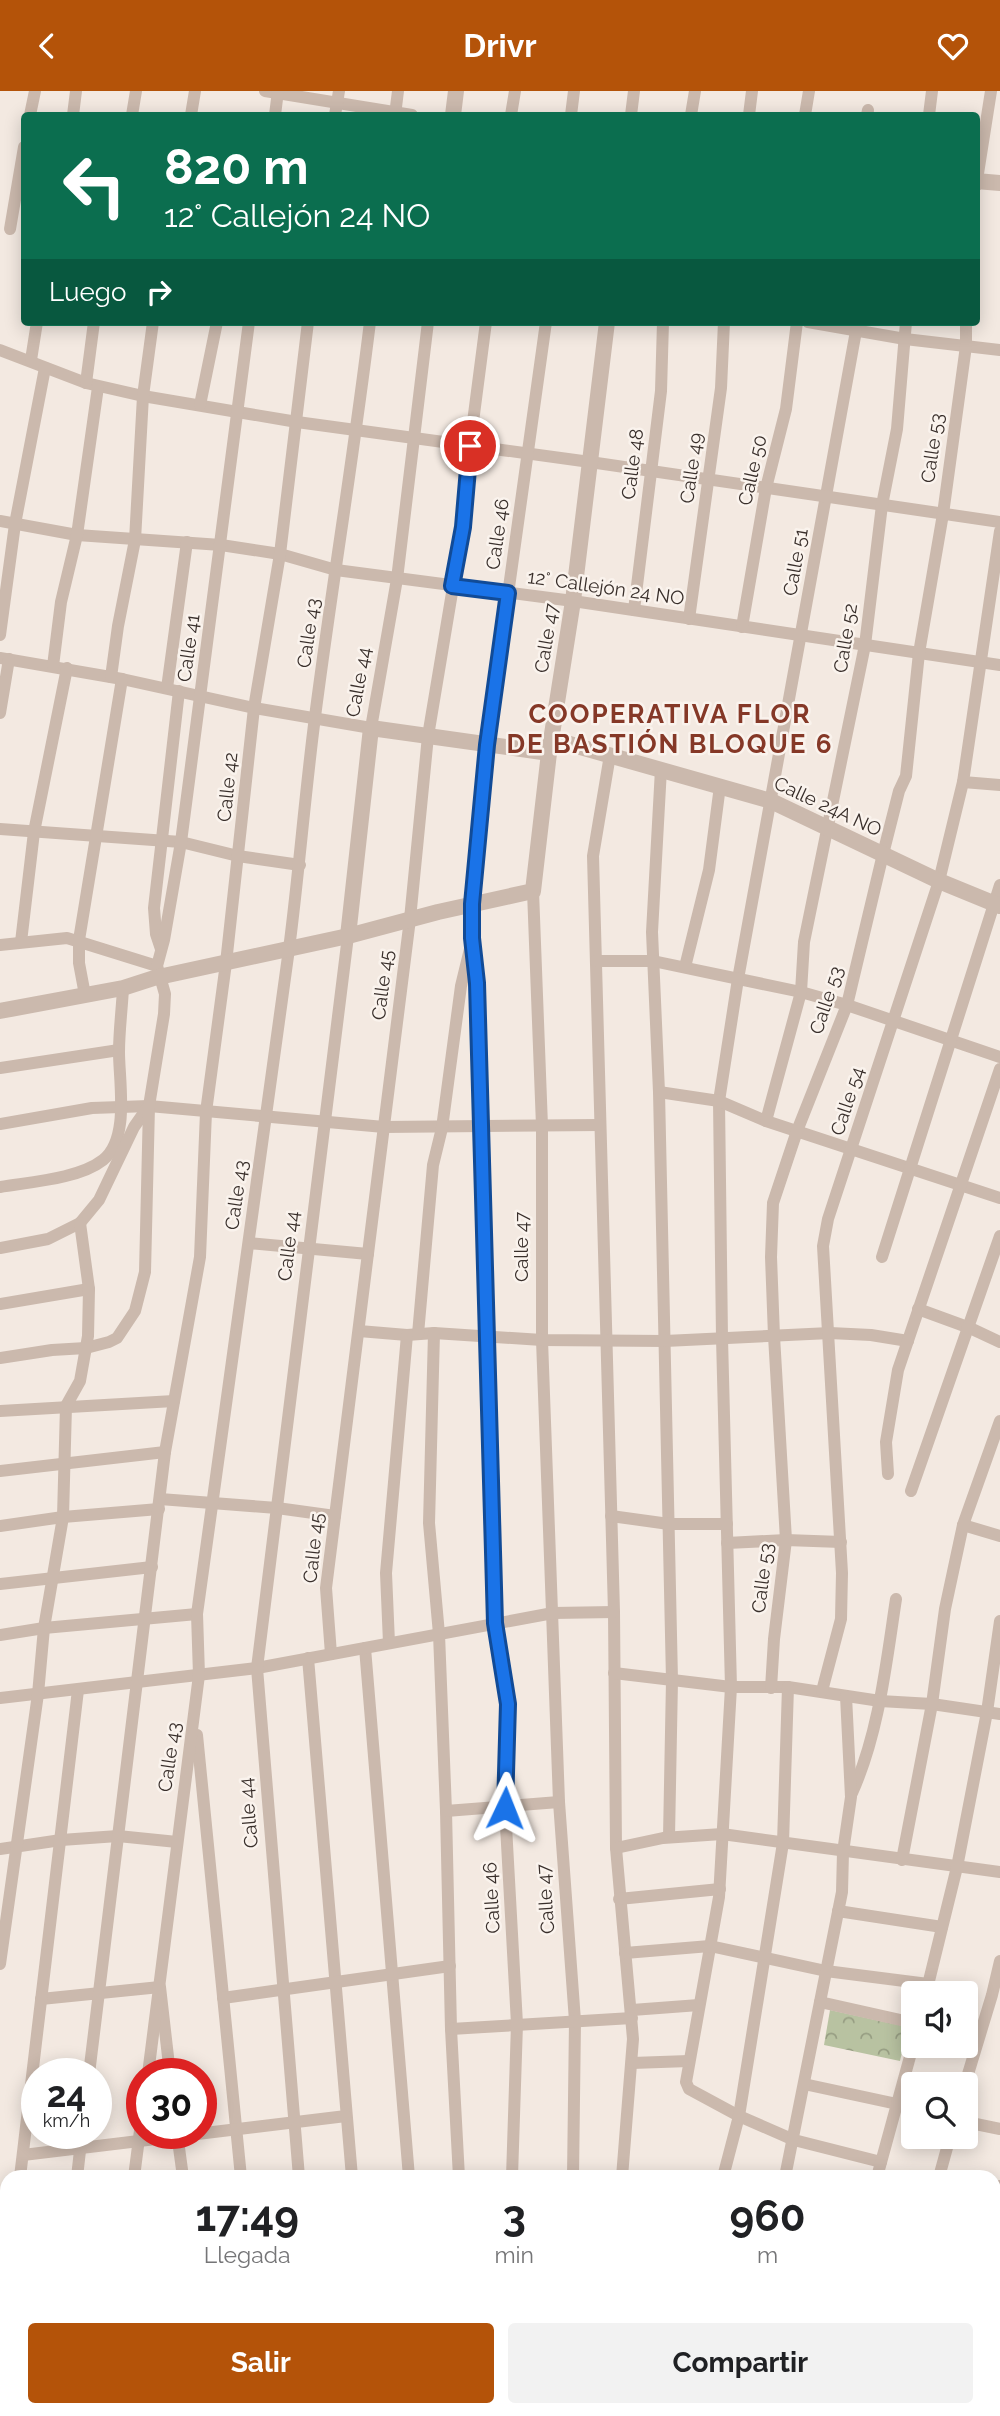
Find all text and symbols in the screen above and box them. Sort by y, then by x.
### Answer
icon: back [28,27,66,65]
text: Drivr [463,27,537,64]
icon: heart [934,27,972,65]
text: 820 m [164,138,309,195]
icon: left [49,140,140,231]
text: 12° Callejón 24 NO [164,197,430,234]
icon: right [140,273,178,311]
text: Luego [49,277,126,307]
street label: Calle 53 [916,412,948,484]
pin [440,416,500,476]
icon: arrive [451,427,489,465]
street label: Calle 48 [617,427,647,501]
street label: Calle 49 [675,431,707,505]
street label: Calle 50 [733,433,771,507]
street label: Calle 46 [481,497,513,571]
street label: Calle 51 [778,526,812,598]
street label: 12° Callejón 24 NO [526,565,686,609]
street label: Calle 43 [292,597,324,669]
street label: Calle 47 [530,602,562,674]
street label: Calle 52 [829,602,861,674]
street label: Calle 41 [172,613,204,683]
street label: Calle 44 [341,645,375,719]
district label: COOPERATIVA FLOR DE BASTIÓN BLOQUE 6 [506,699,834,759]
street label: Calle 42 [212,751,242,823]
street label: Calle 24A NO [771,772,885,840]
street label: Calle 45 [367,949,397,1021]
street label: Calle 53 [805,963,847,1037]
street label: Calle 54 [826,1064,868,1138]
street label: Calle 43 [220,1159,252,1231]
street label: Calle 44 [273,1210,303,1282]
street label: Calle 47 [510,1212,532,1282]
street label: Calle 45 [298,1512,328,1584]
street label: Calle 53 [747,1542,777,1614]
street label: Calle 43 [153,1721,185,1793]
position arrow [468,1771,542,1845]
street label: Calle 44 [234,1777,262,1849]
street label: Calle 46 [478,1862,504,1934]
street label: Calle 47 [532,1863,558,1935]
map controls [901,1981,978,2149]
button: sound [901,1981,978,2058]
speed limit sign: 30 [126,2058,217,2149]
button: search [901,2072,978,2149]
text: 24 [47,2074,86,2115]
text: km/h [43,2110,90,2131]
text: 17:49 [196,2192,299,2241]
text: 3 [502,2192,526,2241]
text: 960 [729,2192,806,2241]
text: Llegada [204,2241,291,2268]
text: min [494,2241,534,2268]
text: m [757,2241,778,2268]
button: Salir [28,2323,494,2403]
button: Compartir [508,2323,973,2403]

